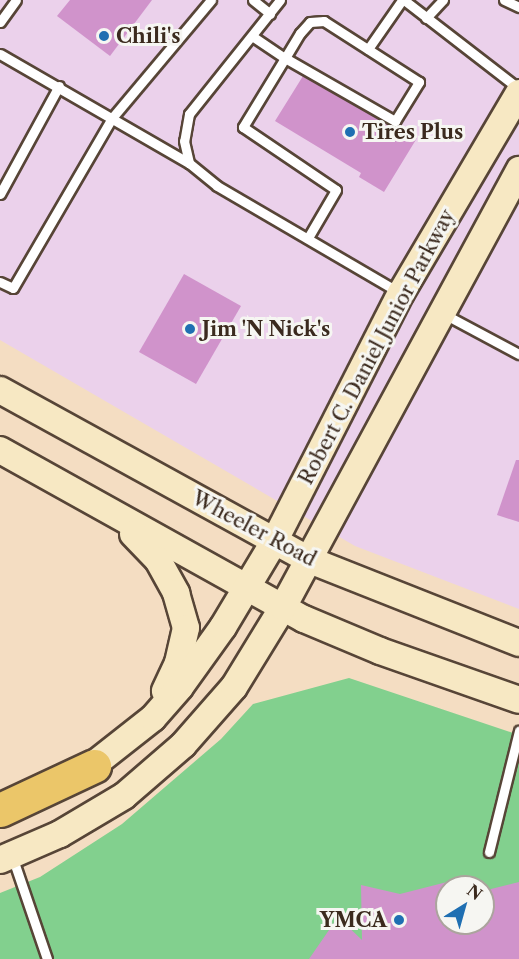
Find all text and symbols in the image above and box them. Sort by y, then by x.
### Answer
place label: Chili's [116,24,181,48]
marker: Chili's [97,29,111,43]
place label: Tires Plus [362,120,463,144]
marker: Tires Plus [343,125,357,139]
street label: Robert C. Daniel Junior Parkway [294,205,460,489]
place label: Jim 'N Nick's [202,317,331,341]
marker: Jim 'N Nick's [183,322,197,336]
street label: Wheeler Road [188,486,320,572]
north arrow [435,875,495,935]
text: N [463,880,486,904]
place label: YMCA [320,908,387,932]
marker: YMCA [392,913,406,927]

